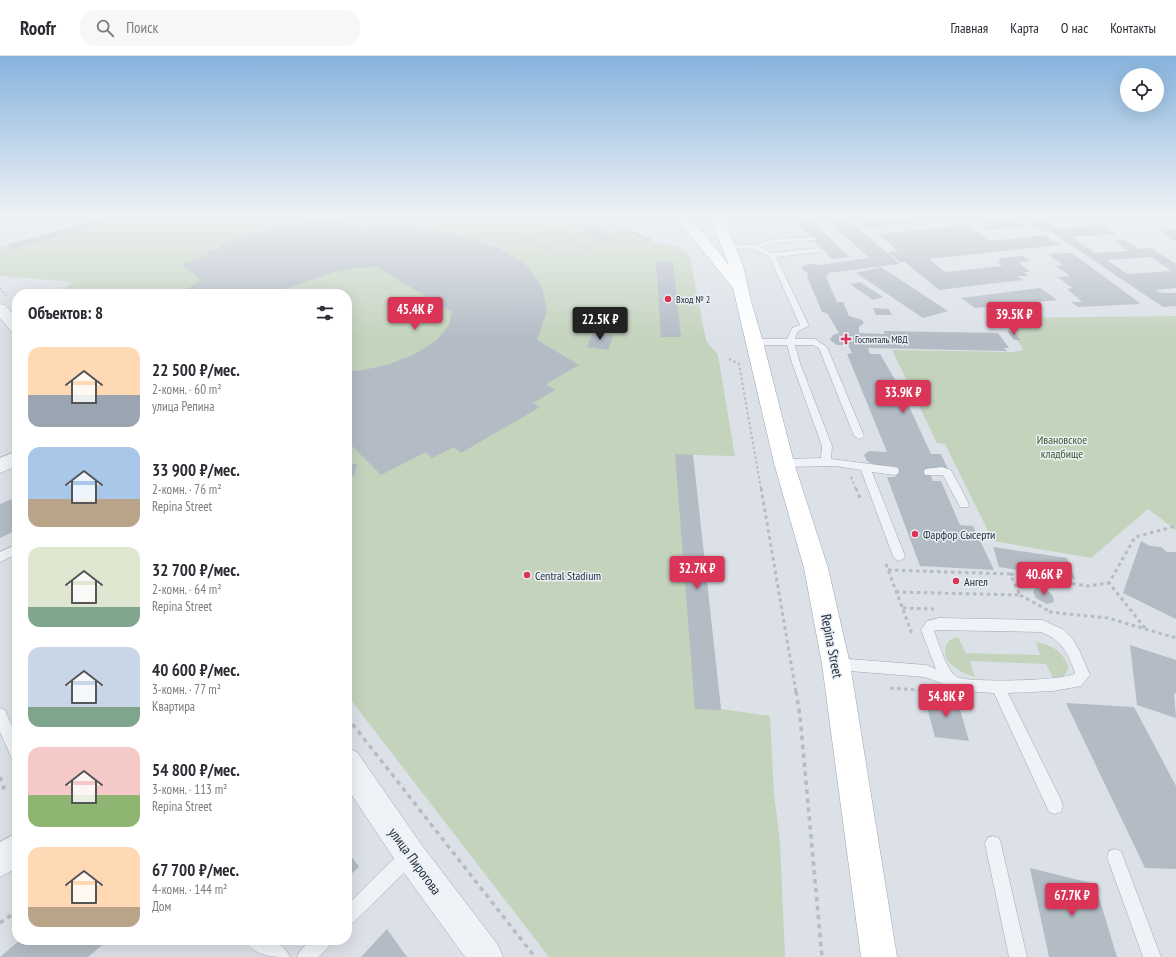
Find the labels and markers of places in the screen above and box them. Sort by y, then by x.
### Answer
place label: Вход № 2 [676,293,710,306]
marker: Вход № 2 [663,294,673,304]
pin: 45.4K ₽ [378,297,452,331]
pin: 39.5K ₽ [977,302,1051,336]
pin: 22.5K ₽ [563,307,637,341]
marker: Госпиталь МВД [840,333,852,345]
place label: Госпиталь МВД [855,333,908,346]
pin: 33.9K ₽ [866,380,940,414]
place label: Фарфор Сысерти [923,527,995,542]
marker: Фарфор Сысерти [910,529,920,539]
pin: 32.7K ₽ [660,556,734,590]
pin: 40.6K ₽ [1007,562,1081,596]
place label: Central Stadium [535,568,601,583]
marker: Central Stadium [522,570,532,580]
place label: Ангел [964,574,988,589]
marker: Ангел [951,576,961,586]
pin: 54.8K ₽ [909,684,983,718]
pin: 67.7K ₽ [1035,883,1109,917]

